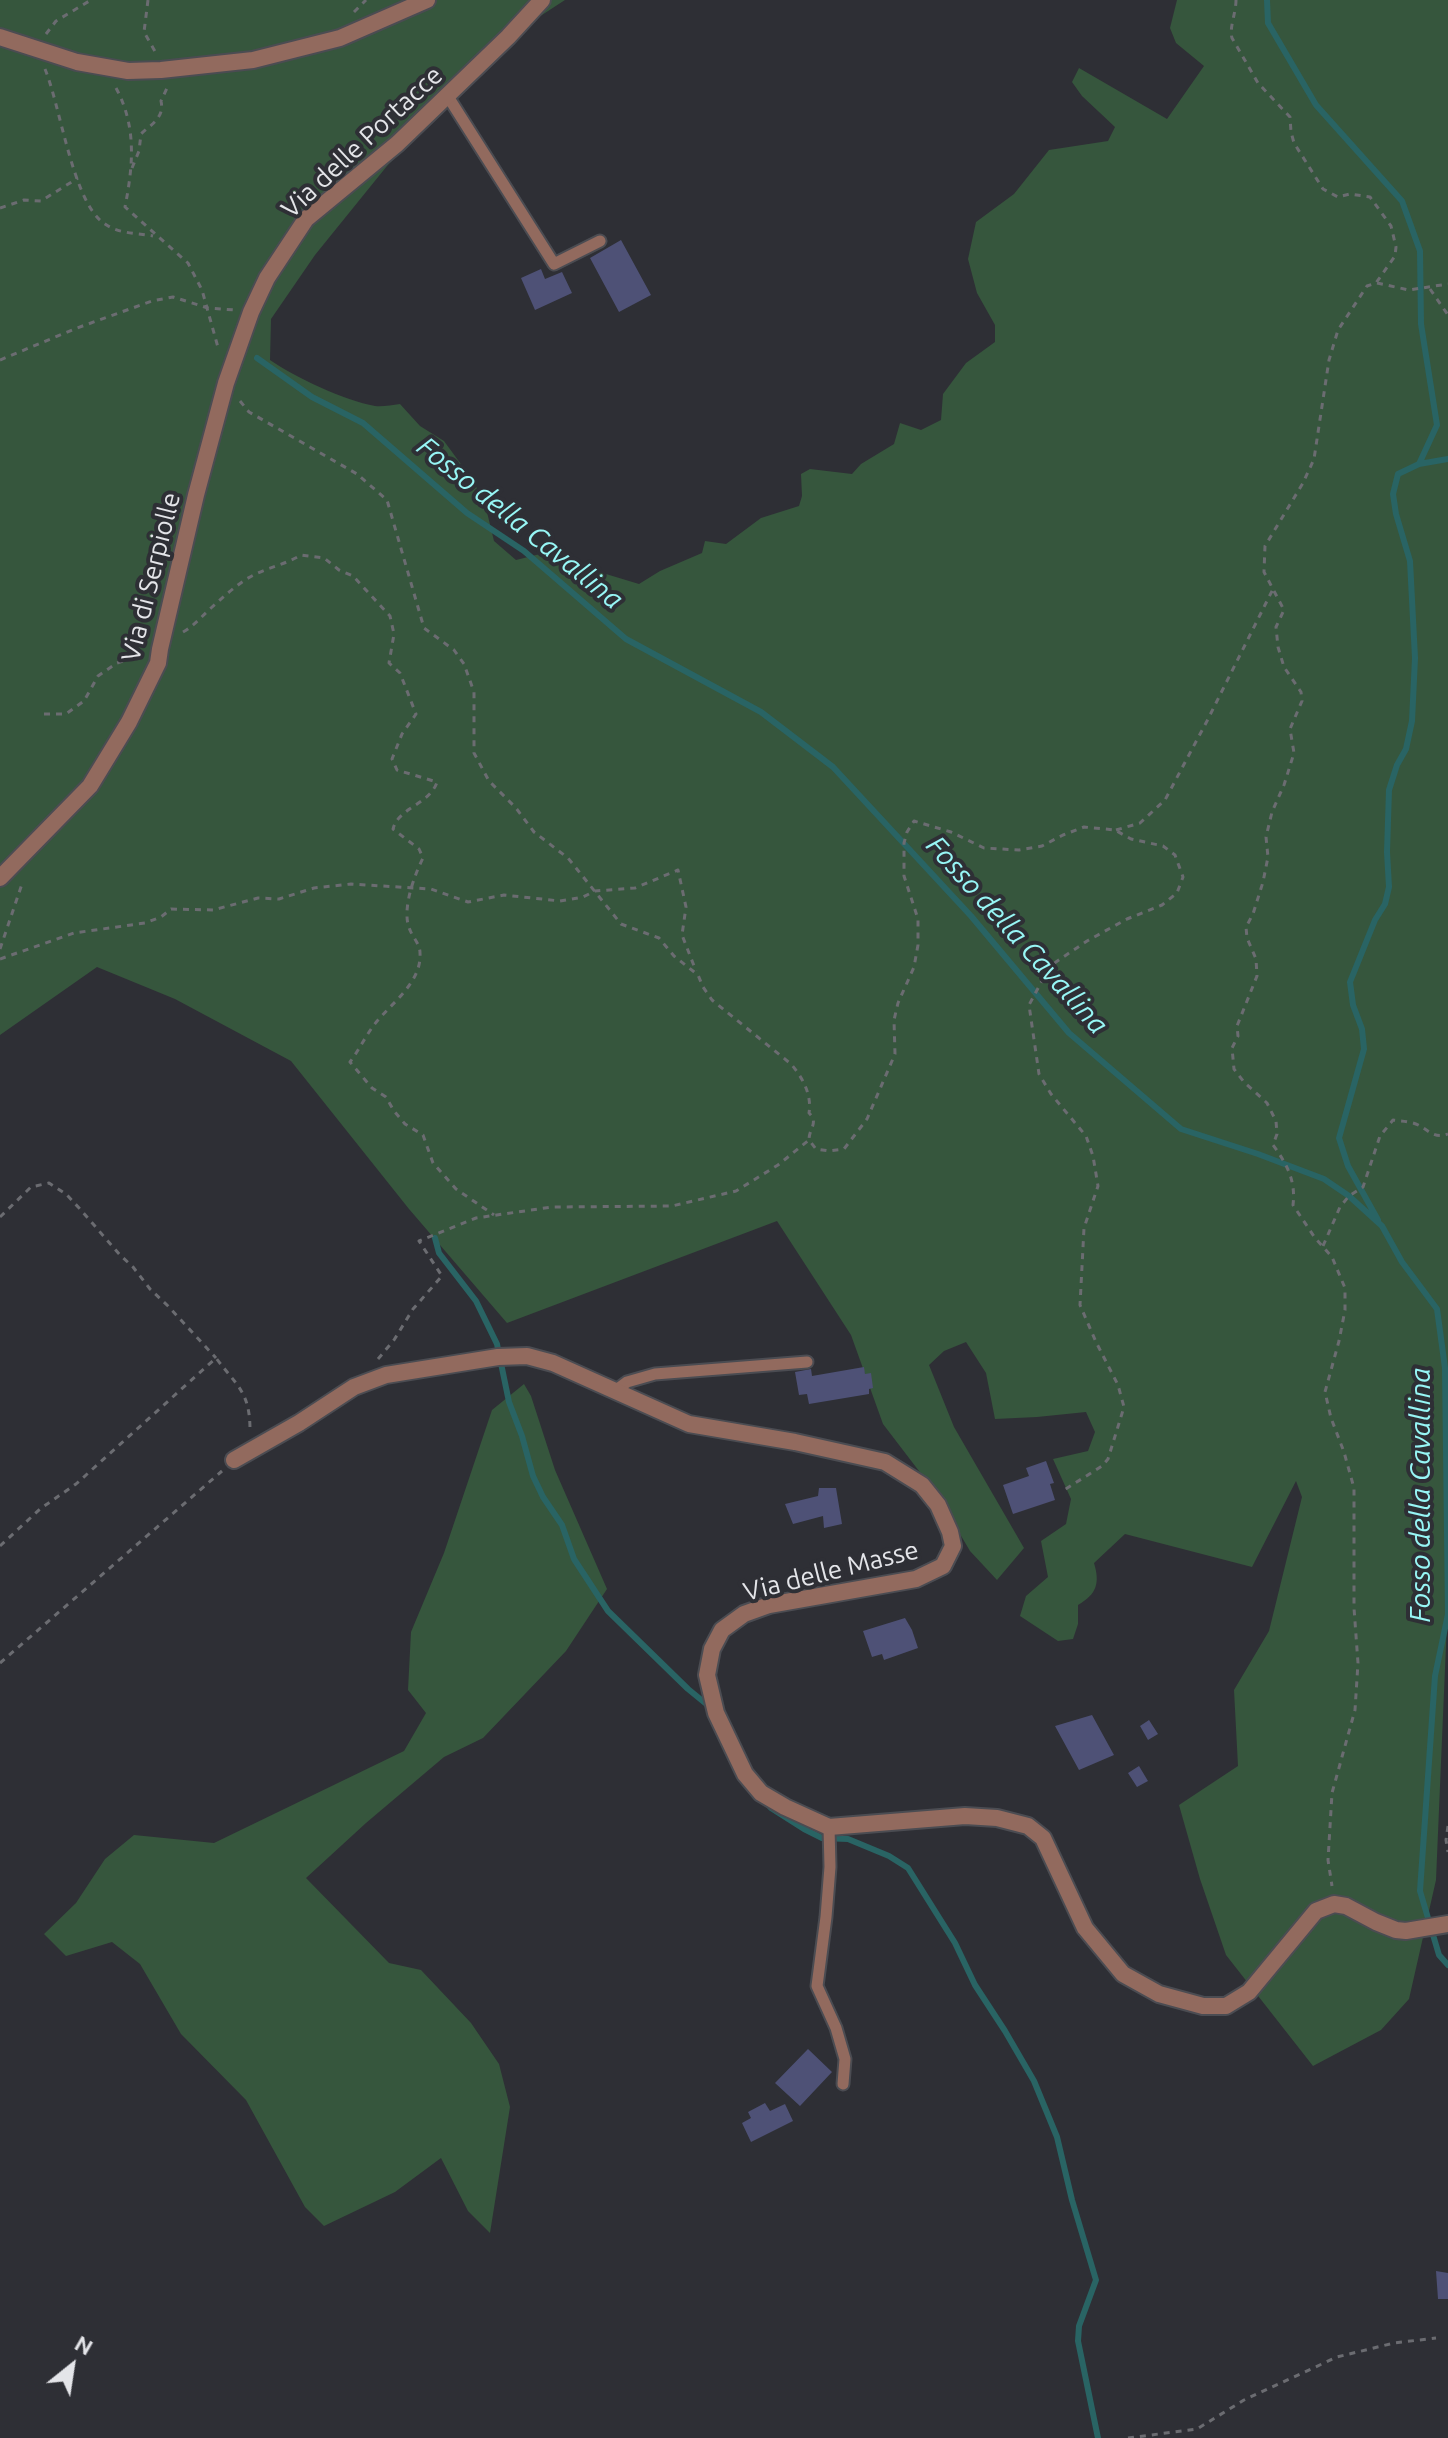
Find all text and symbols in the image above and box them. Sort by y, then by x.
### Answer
street label: Via delle Portacce [275,59,449,225]
water label: Fosso della Cavallina [410,430,630,616]
street label: Via di Serpiolle [115,489,187,665]
water label: Fosso della Cavallina [919,829,1115,1041]
water label: Fosso della Cavallina [1404,1368,1438,1622]
street label: Via delle Masse [740,1534,922,1608]
north arrow [32,2326,112,2406]
text: N [71,2330,98,2360]

